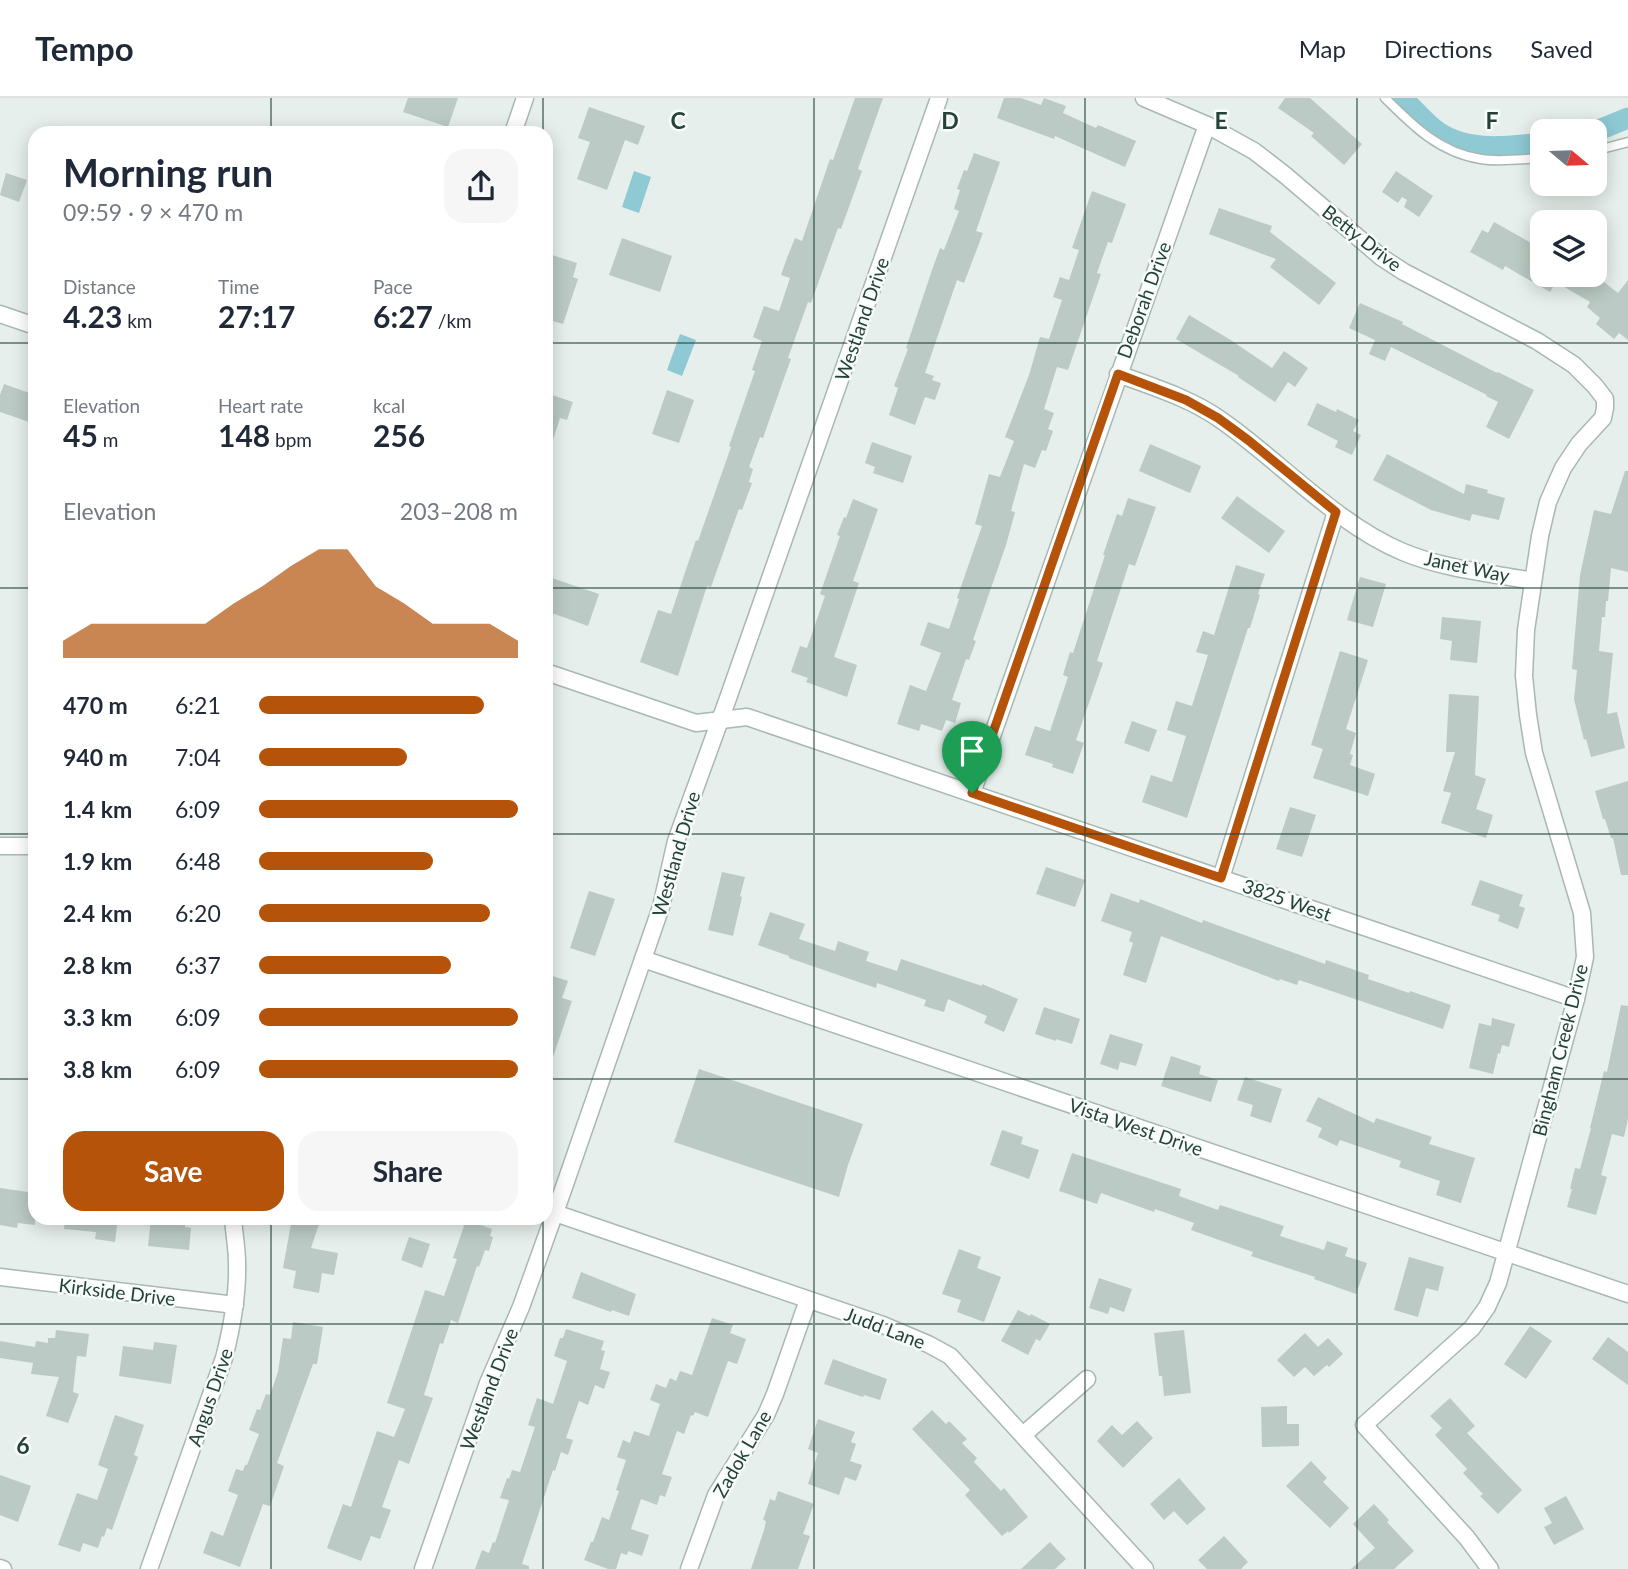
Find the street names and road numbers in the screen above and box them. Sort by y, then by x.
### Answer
street label: Betty Drive [1318,199,1407,276]
street label: Deborah Drive [1112,238,1175,361]
street label: Westland Drive [830,254,893,384]
street label: Janet Way [1422,546,1512,587]
street label: Westland Drive [647,789,704,919]
street label: 3825 West [1240,874,1335,925]
street label: Bingham Creek Drive [1527,961,1592,1138]
street label: Vista West Drive [1066,1093,1206,1160]
street label: Kirkside Drive [57,1273,177,1310]
street label: Judd Lane [842,1302,929,1353]
street label: Westland Drive [455,1324,522,1453]
street label: Angus Drive [182,1345,237,1449]
street label: Zadok Lane [707,1406,776,1501]

